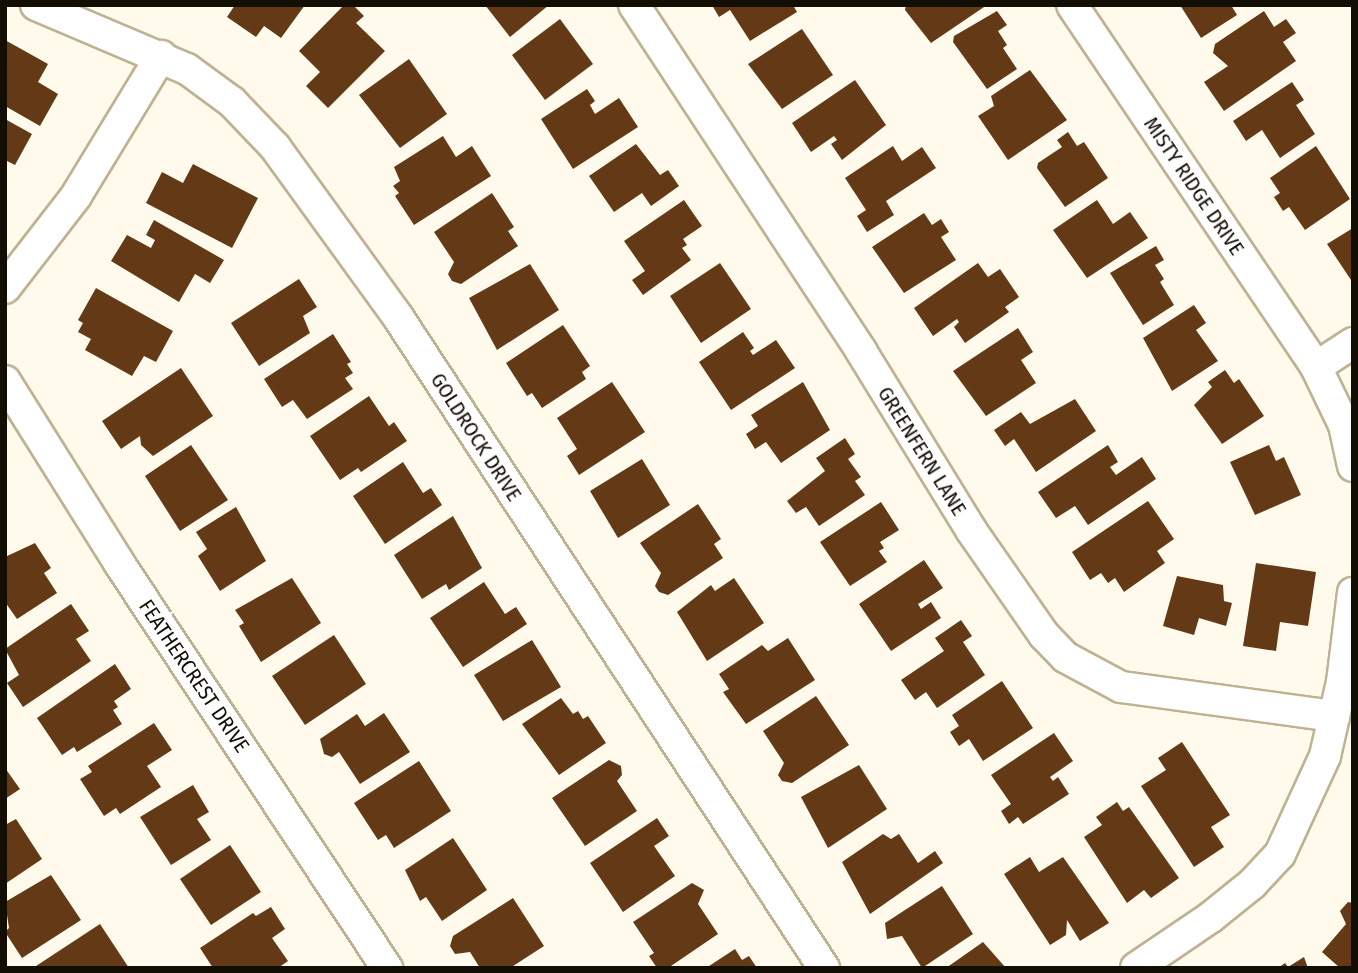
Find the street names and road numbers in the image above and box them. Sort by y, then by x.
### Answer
street label: MISTY RIDGE DRIVE [1138,112,1250,260]
street label: GOLDROCK DRIVE [425,368,527,506]
street label: GREENFERN LANE [872,382,972,520]
street label: FEATHERCREST DRIVE [134,595,254,757]

